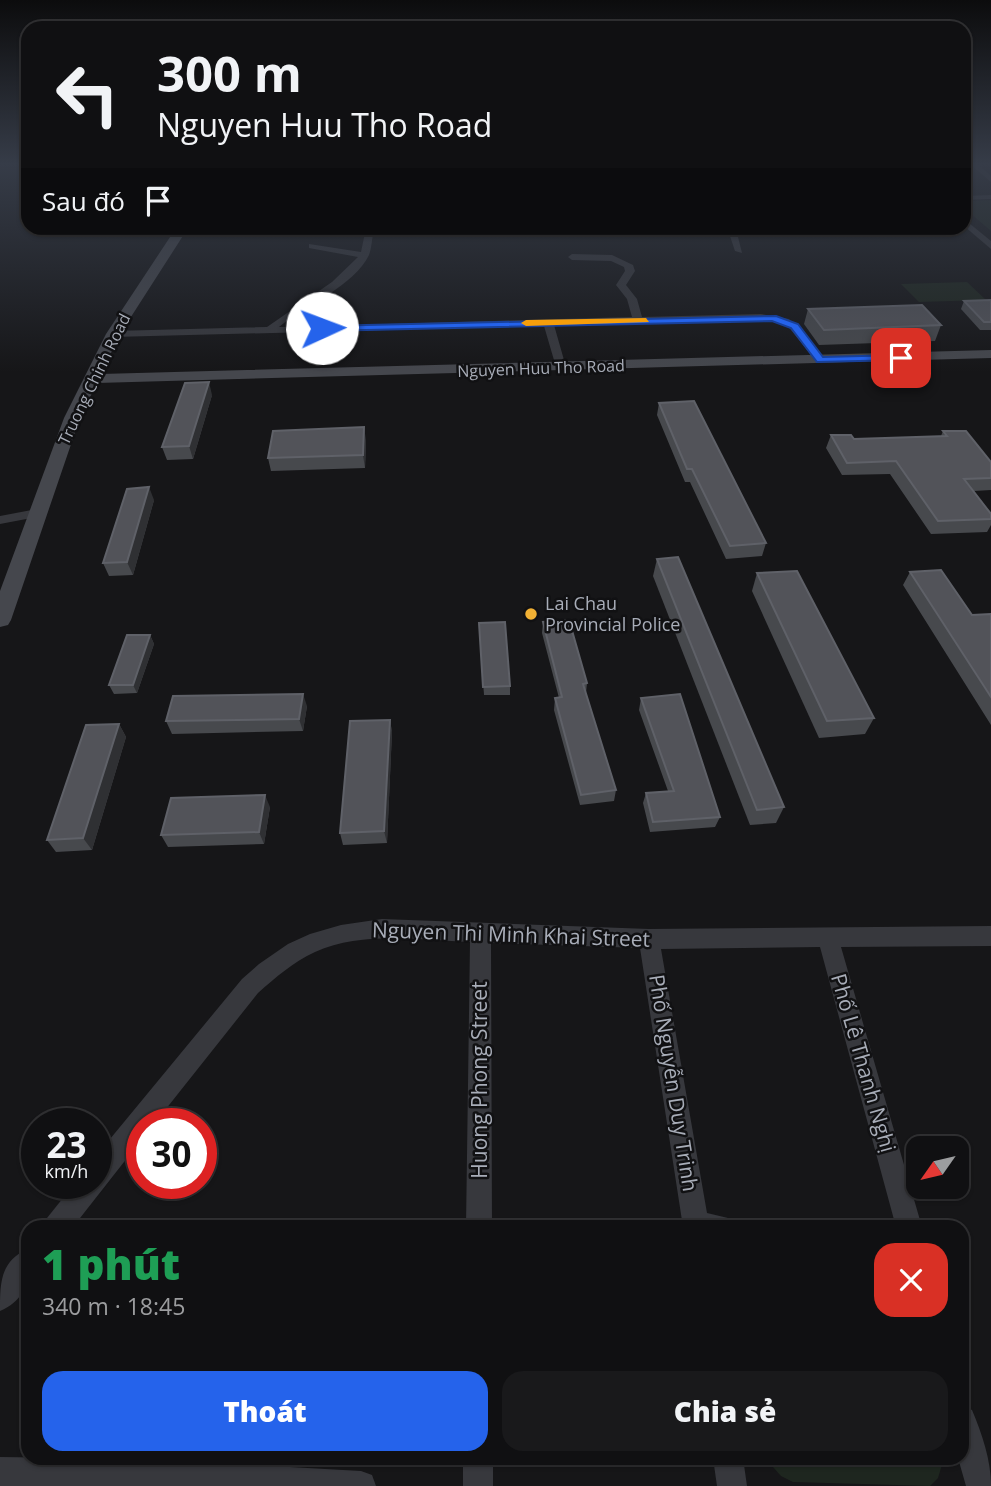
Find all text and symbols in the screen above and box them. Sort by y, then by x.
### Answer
text: 300 m [157,40,302,106]
icon: left [42,49,133,140]
text: Nguyen Huu Tho Road [157,103,492,146]
icon: arrive [139,182,177,220]
text: Sau đó [42,183,125,219]
position arrow [285,291,359,365]
street label: Truong Chinh Road [53,310,135,448]
pin [871,328,931,388]
icon: arrive [882,339,920,377]
street label: Nguyen Huu Tho Road [457,354,625,382]
place label: Lai Chau Provincial Police [545,591,680,636]
marker: Lai Chau Provincial Police [523,606,539,622]
street label: Nguyen Thi Minh Khai Street [372,915,651,953]
street label: Phố Lê Thanh Nghị [825,970,903,1155]
street label: Phố Nguyễn Duy Trinh [643,972,705,1194]
street label: Huong Phong Street [465,981,493,1179]
speed limit sign: 30 [126,1108,217,1199]
text: 23 [46,1121,87,1168]
north arrow [906,1136,970,1199]
map controls [906,1136,969,1199]
text: km/h [45,1159,88,1183]
text: 1 phút [42,1235,180,1292]
button: close [874,1243,948,1317]
text: 340 m · 18:45 [42,1290,185,1322]
button: Thoát [42,1371,488,1451]
button: Chia sẻ [502,1371,948,1451]

